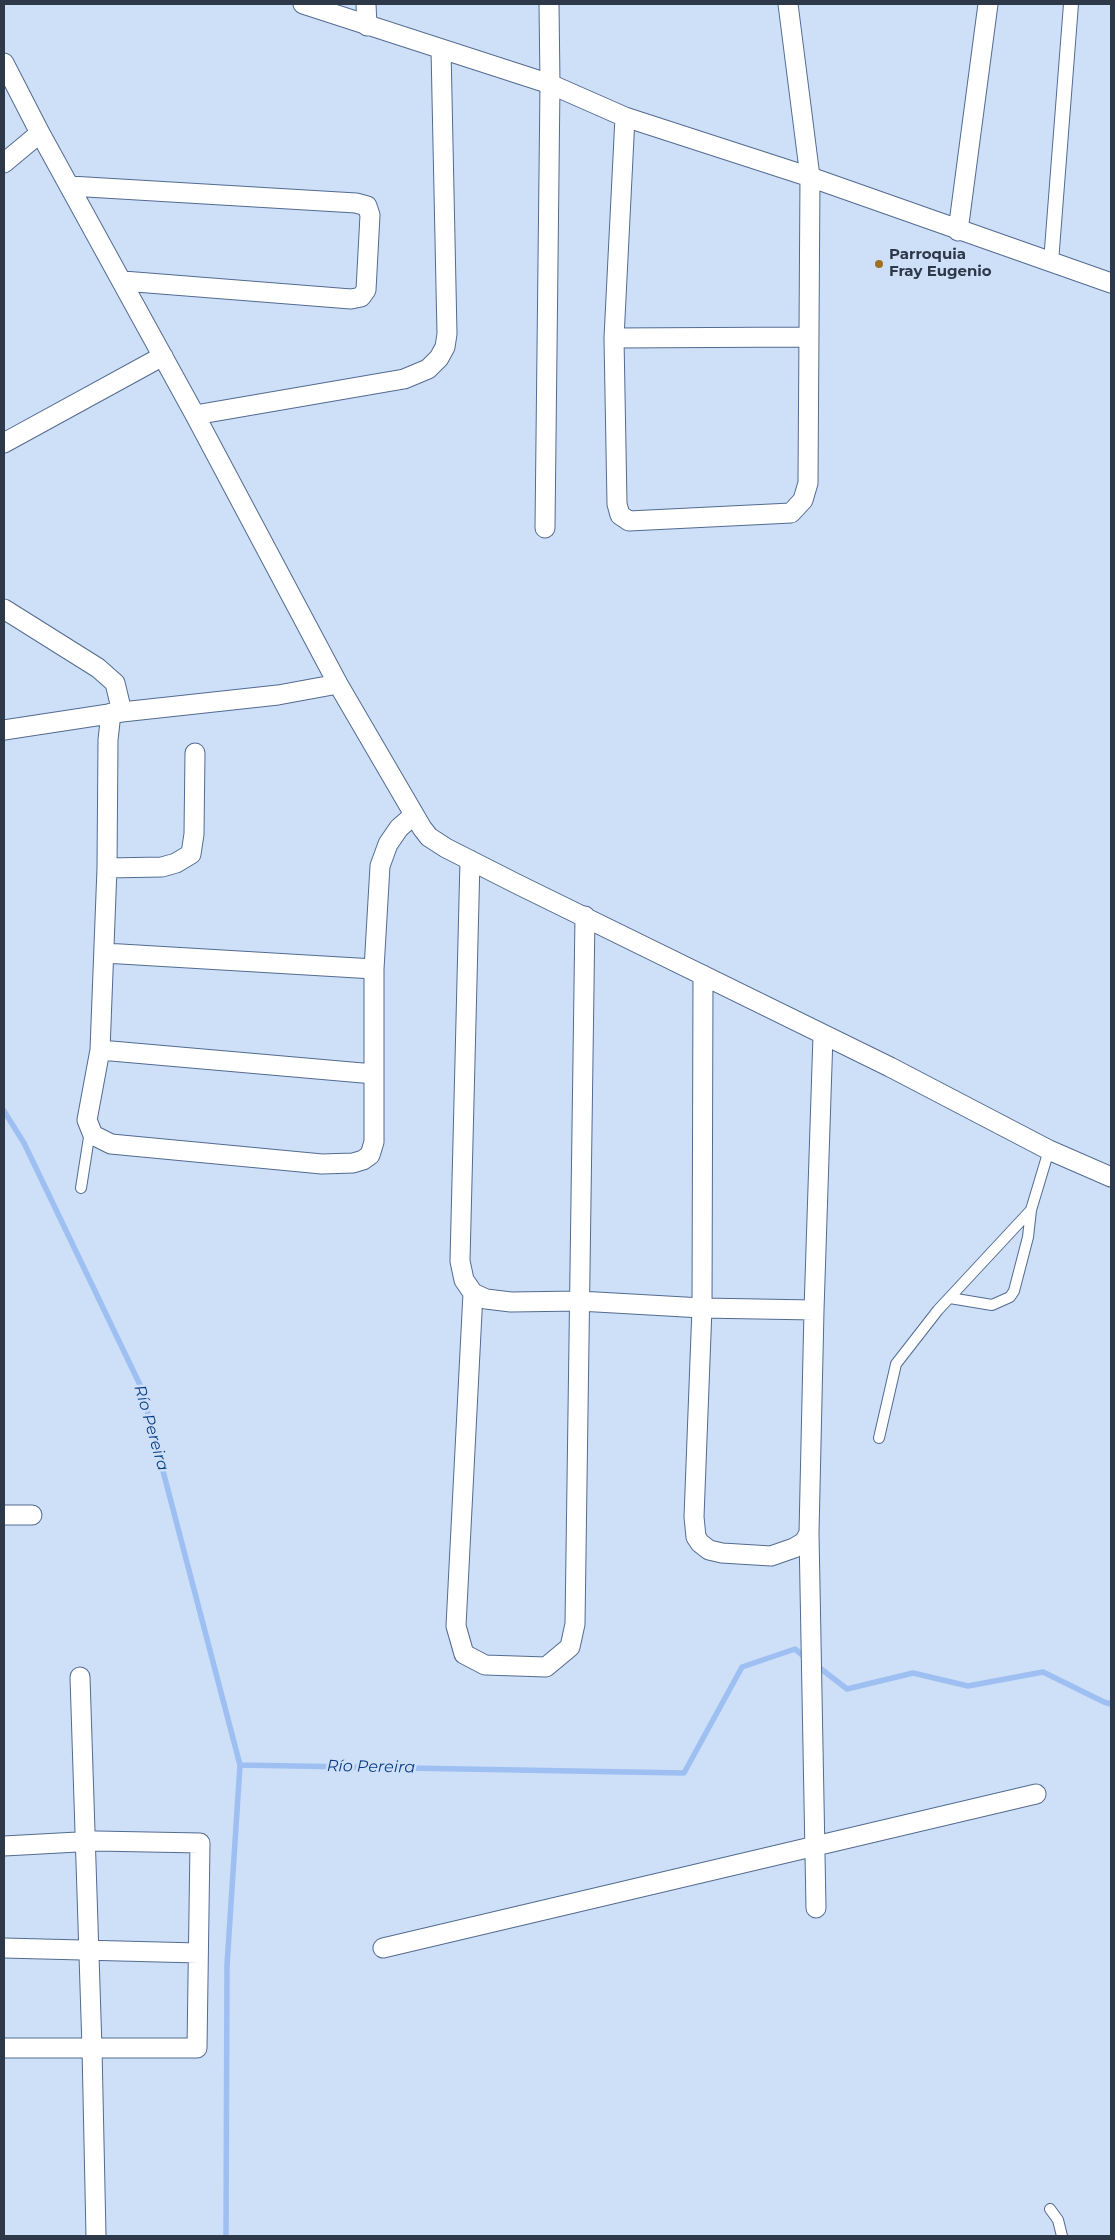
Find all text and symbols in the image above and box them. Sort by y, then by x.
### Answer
place label: Parroquia Fray Eugenio [889,246,992,281]
marker: Parroquia Fray Eugenio [873,258,885,270]
water label: Río Pereira [130,1383,172,1473]
water label: Río Pereira [327,1757,415,1777]

